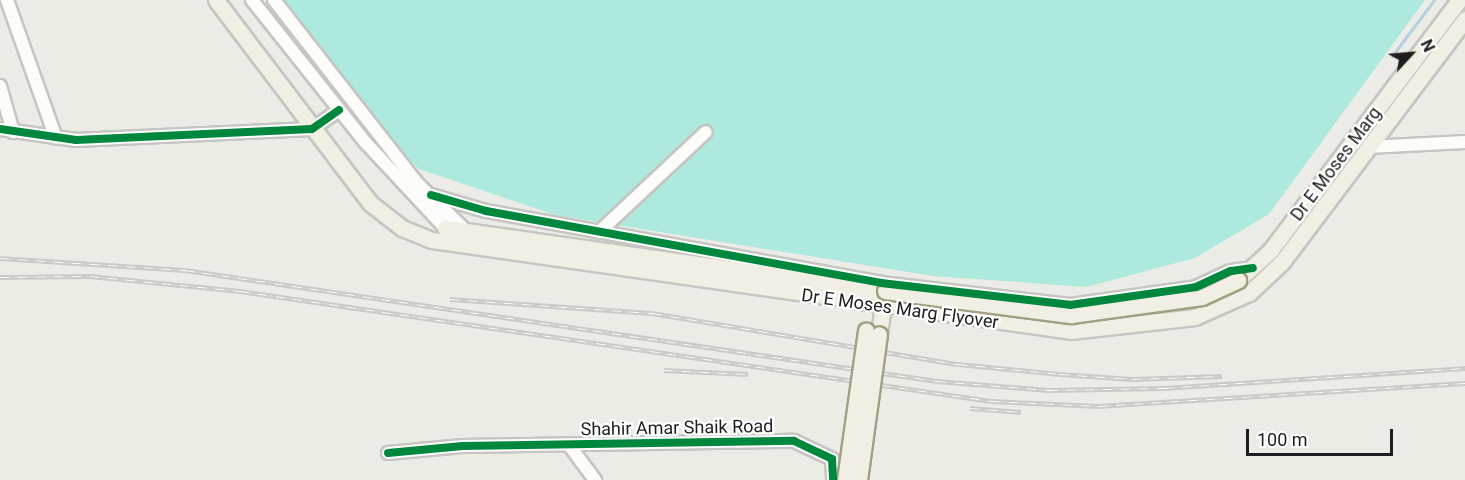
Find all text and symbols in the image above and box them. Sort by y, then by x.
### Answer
north arrow [1381,24,1441,84]
text: N [1417,37,1439,55]
street label: Dr E Moses Marg [1286,103,1386,225]
street label: Dr E Moses Marg Flyover [800,284,1000,334]
street label: Shahir Amar Shaik Road [580,416,774,440]
scale bar [1249,417,1396,455]
text: 100 m [1257,429,1308,450]

